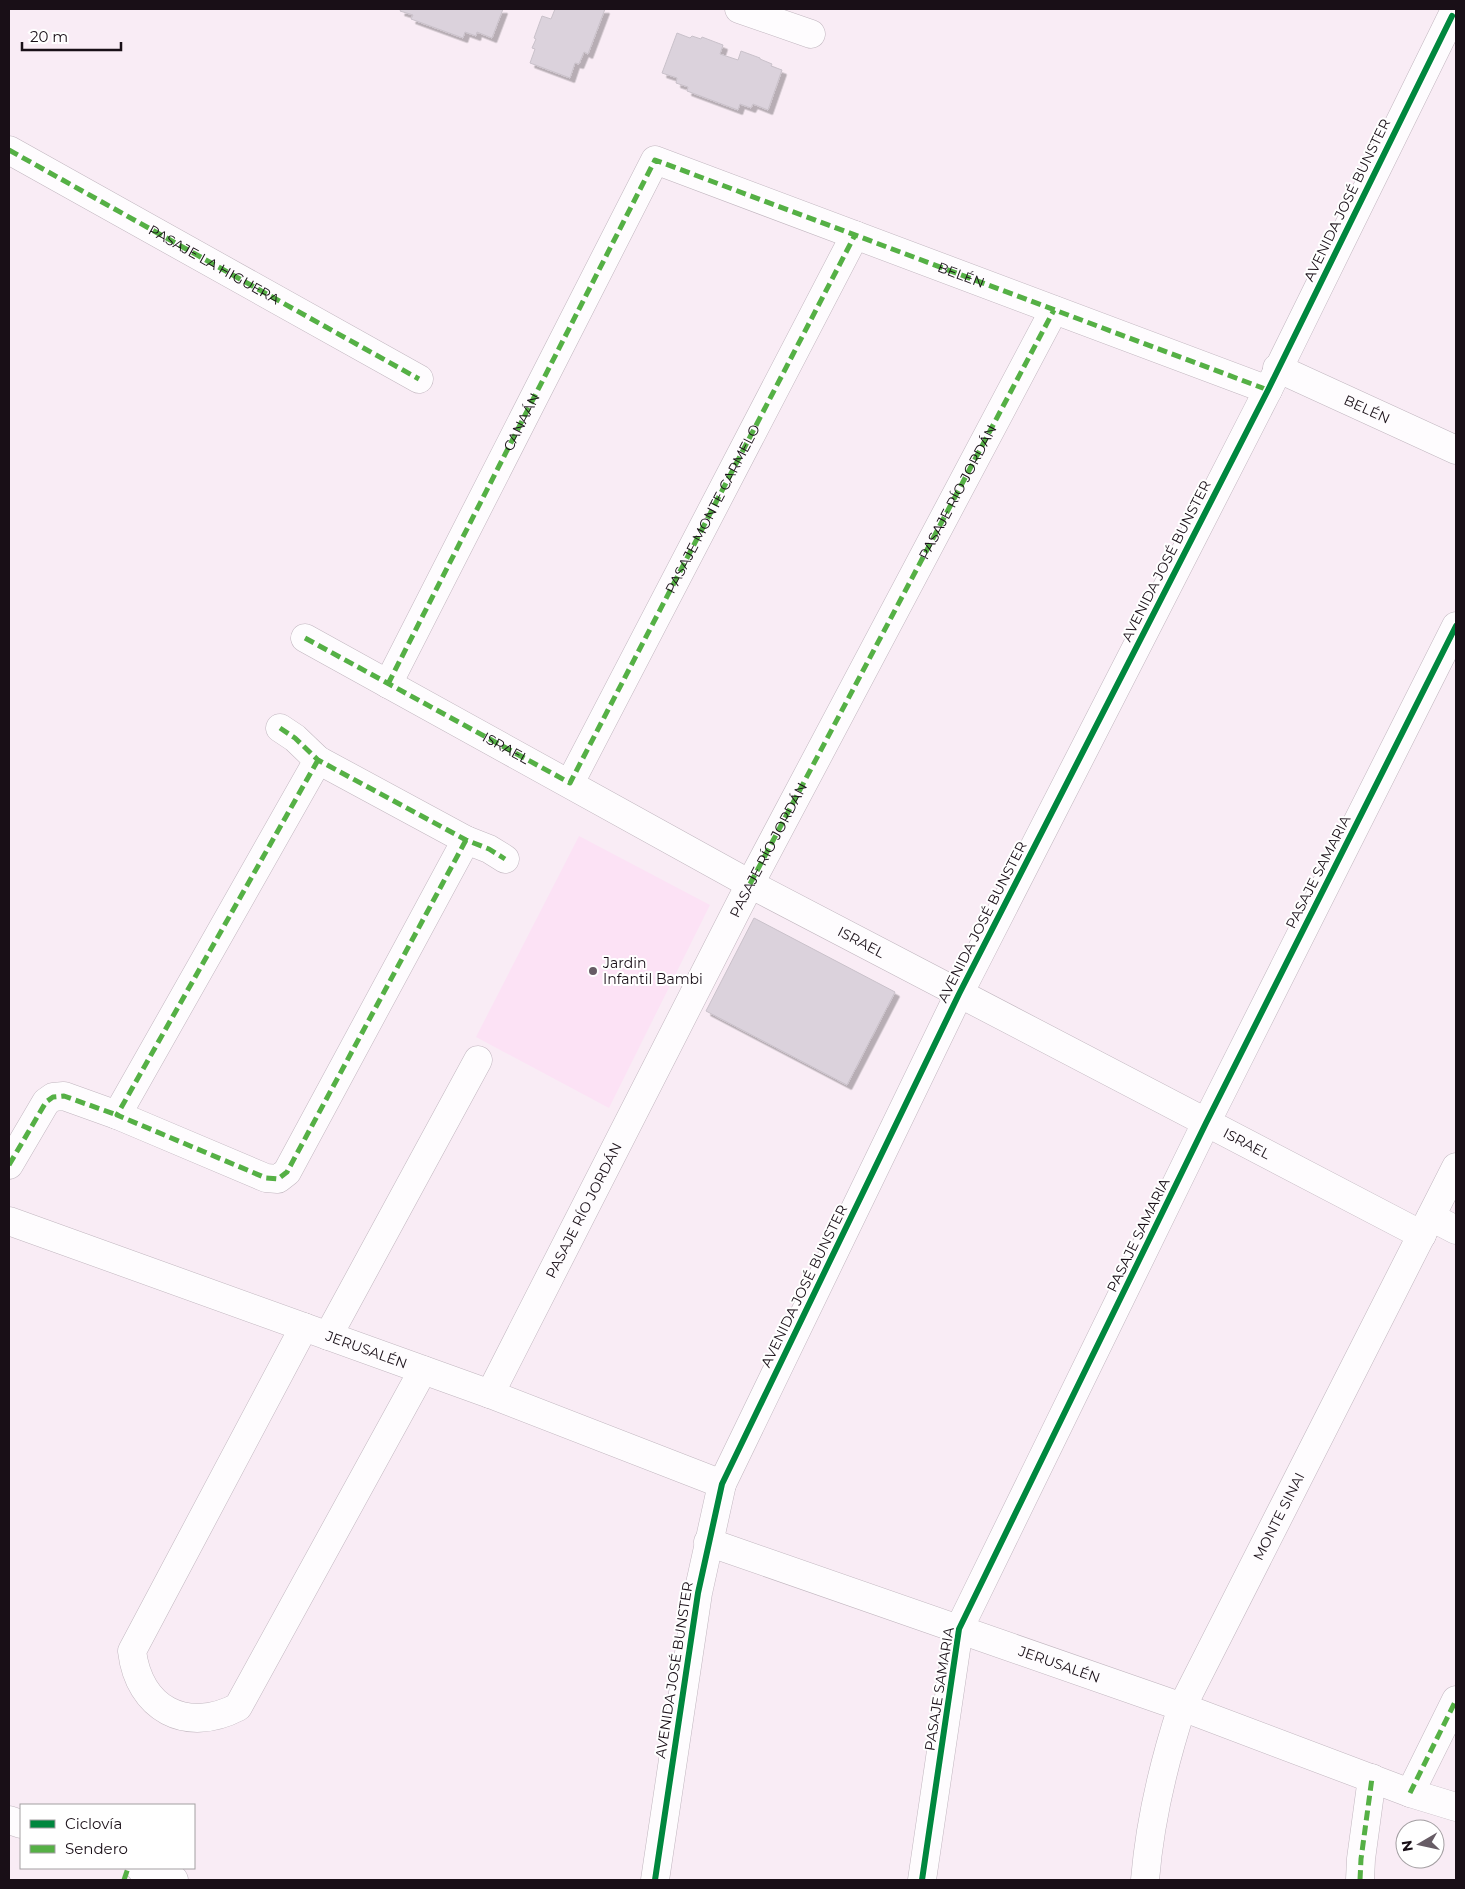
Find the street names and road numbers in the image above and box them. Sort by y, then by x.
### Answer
street label: AVENIDA JOSÉ BUNSTER [1300,116,1394,284]
street label: PASAJE LA HIGUERA [145,221,284,309]
street label: BELÉN [935,258,987,292]
street label: CANAÁN [499,390,544,454]
street label: BELÉN [1341,391,1393,428]
street label: PASAJE MONTE CARMELO [661,421,764,597]
street label: PASAJE RÍO JORDÁN [915,422,1001,563]
street label: AVENIDA JOSÉ BUNSTER [1117,477,1215,645]
street label: ISRAEL [479,728,533,768]
street label: PASAJE RÍO JORDÁN [725,779,811,921]
street label: PASAJE SAMARIA [1282,811,1355,932]
street label: AVENIDA JOSÉ BUNSTER [933,838,1031,1006]
street label: ISRAEL [835,922,889,962]
street label: ISRAEL [1220,1124,1274,1164]
street label: PASAJE RÍO JORDÁN [541,1140,626,1281]
street label: PASAJE SAMARIA [1103,1174,1174,1295]
street label: AVENIDA JOSÉ BUNSTER [757,1202,851,1370]
street label: JERUSALÉN [322,1326,410,1373]
street label: MONTE SINAI [1249,1470,1308,1563]
street label: AVENIDA JOSÉ BUNSTER [651,1580,697,1760]
street label: PASAJE SAMARIA [920,1625,958,1752]
street label: JERUSALÉN [1015,1641,1103,1687]

